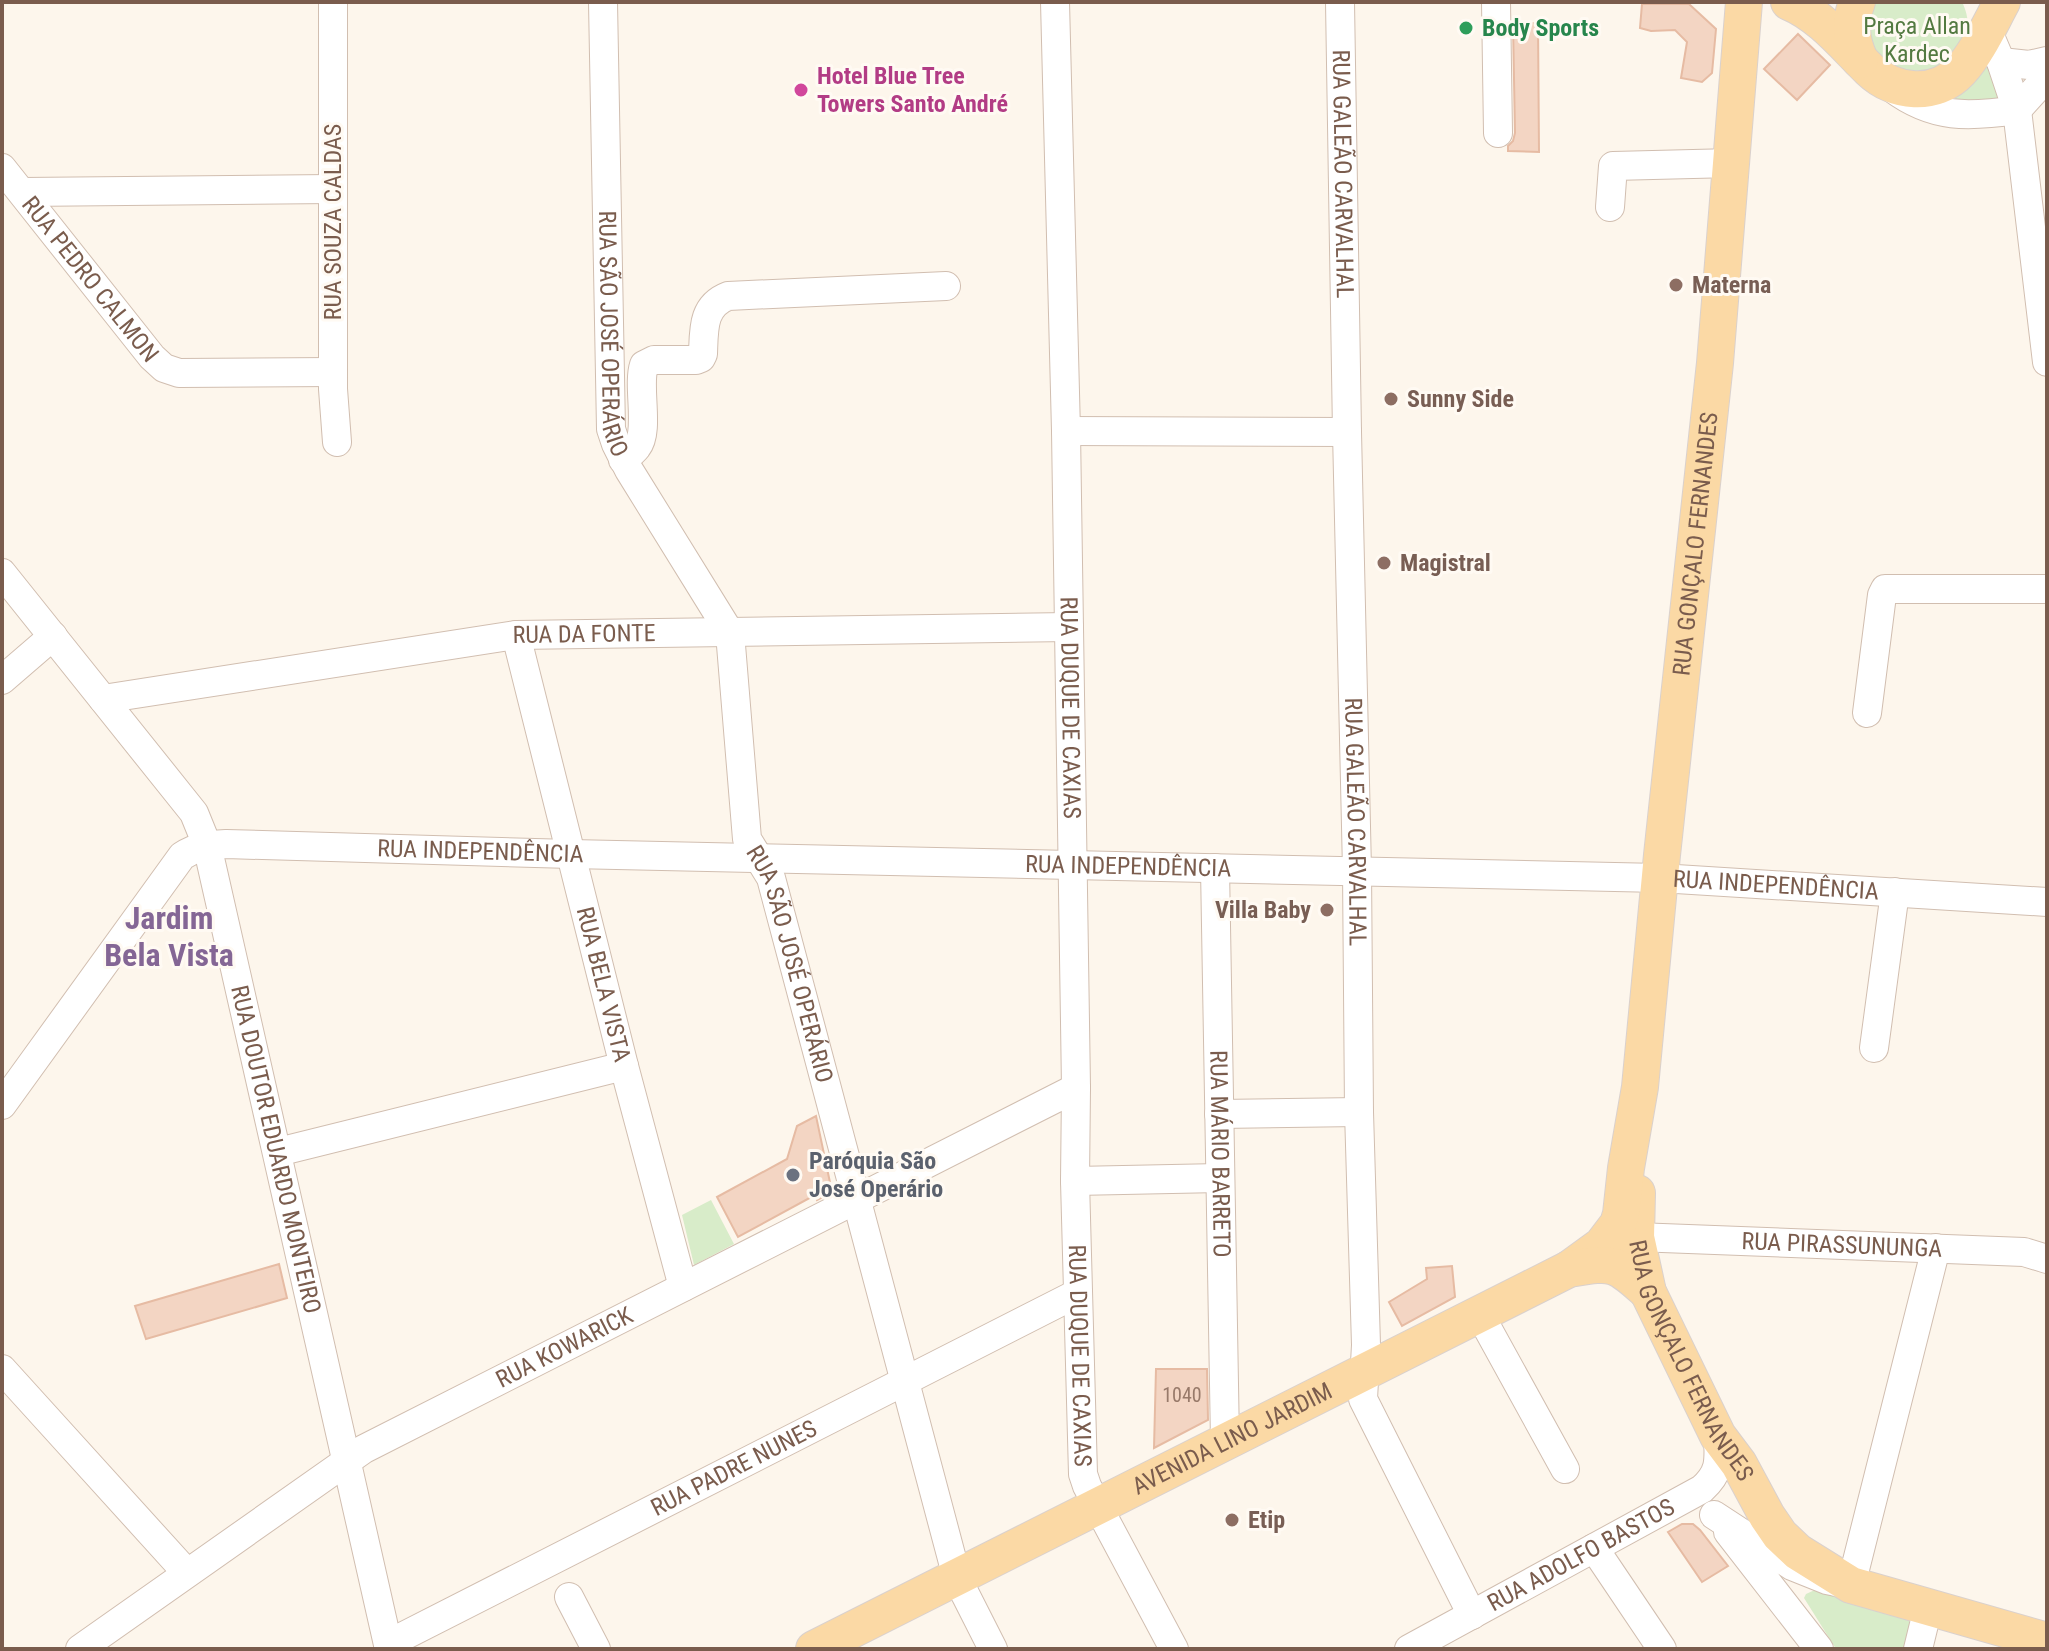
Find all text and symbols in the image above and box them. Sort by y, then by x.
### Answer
park label: Praça Allan Kardec [1863,12,1971,68]
place label: Body Sports [1482,14,1599,42]
marker: Body Sports [1457,19,1475,37]
street label: RUA GALEÃO CARVALHAL [1327,49,1359,298]
place label: Hotel Blue Tree Towers Santo André [817,62,1008,118]
marker: Hotel Blue Tree Towers Santo André [792,81,810,99]
street label: RUA SOUZA CALDAS [319,124,347,320]
street label: RUA PEDRO CALMON [16,191,164,368]
street label: RUA SÃO JOSÉ OPERÁRIO [593,210,634,461]
place label: Materna [1692,271,1771,299]
marker: Materna [1667,276,1685,294]
place label: Sunny Side [1407,385,1514,413]
marker: Sunny Side [1382,390,1400,408]
street label: RUA GONÇALO FERNANDES [1667,411,1724,677]
place label: Magistral [1400,549,1491,577]
marker: Magistral [1375,554,1393,572]
street label: RUA DUQUE DE CAXIAS [1055,597,1086,819]
street label: RUA DA FONTE [512,619,656,649]
street label: RUA GALEÃO CARVALHAL [1339,697,1372,946]
street label: RUA INDEPENDÊNCIA [377,834,584,868]
street label: RUA SÃO JOSÉ OPERÁRIO [740,840,839,1086]
street label: RUA INDEPENDÊNCIA [1025,850,1232,883]
street label: RUA INDEPENDÊNCIA [1672,865,1880,906]
place label: Villa Baby [1215,896,1311,924]
district label: Jardim Bela Vista [104,899,234,974]
marker: Villa Baby [1318,901,1336,919]
street label: RUA BELA VISTA [571,904,636,1065]
street label: RUA DOUTOR EDUARDO MONTEIRO [225,983,327,1316]
street label: RUA MÁRIO BARRETO [1204,1050,1236,1258]
place label: Paróquia São José Operário [809,1147,943,1203]
marker: Paróquia São José Operário [784,1166,802,1184]
street label: RUA PIRASSUNUNGA [1741,1227,1943,1263]
street label: RUA GONÇALO FERNANDES [1623,1237,1759,1486]
street label: RUA DUQUE DE CAXIAS [1063,1244,1097,1467]
street label: RUA KOWARICK [491,1301,637,1394]
street label: AVENIDA LINO JARDIM [1128,1377,1337,1501]
house number: 1040 [1162,1383,1202,1407]
street label: RUA PADRE NUNES [646,1414,821,1522]
street label: RUA ADOLFO BASTOS [1483,1493,1679,1617]
place label: Etip [1248,1506,1285,1534]
marker: Etip [1223,1511,1241,1529]

